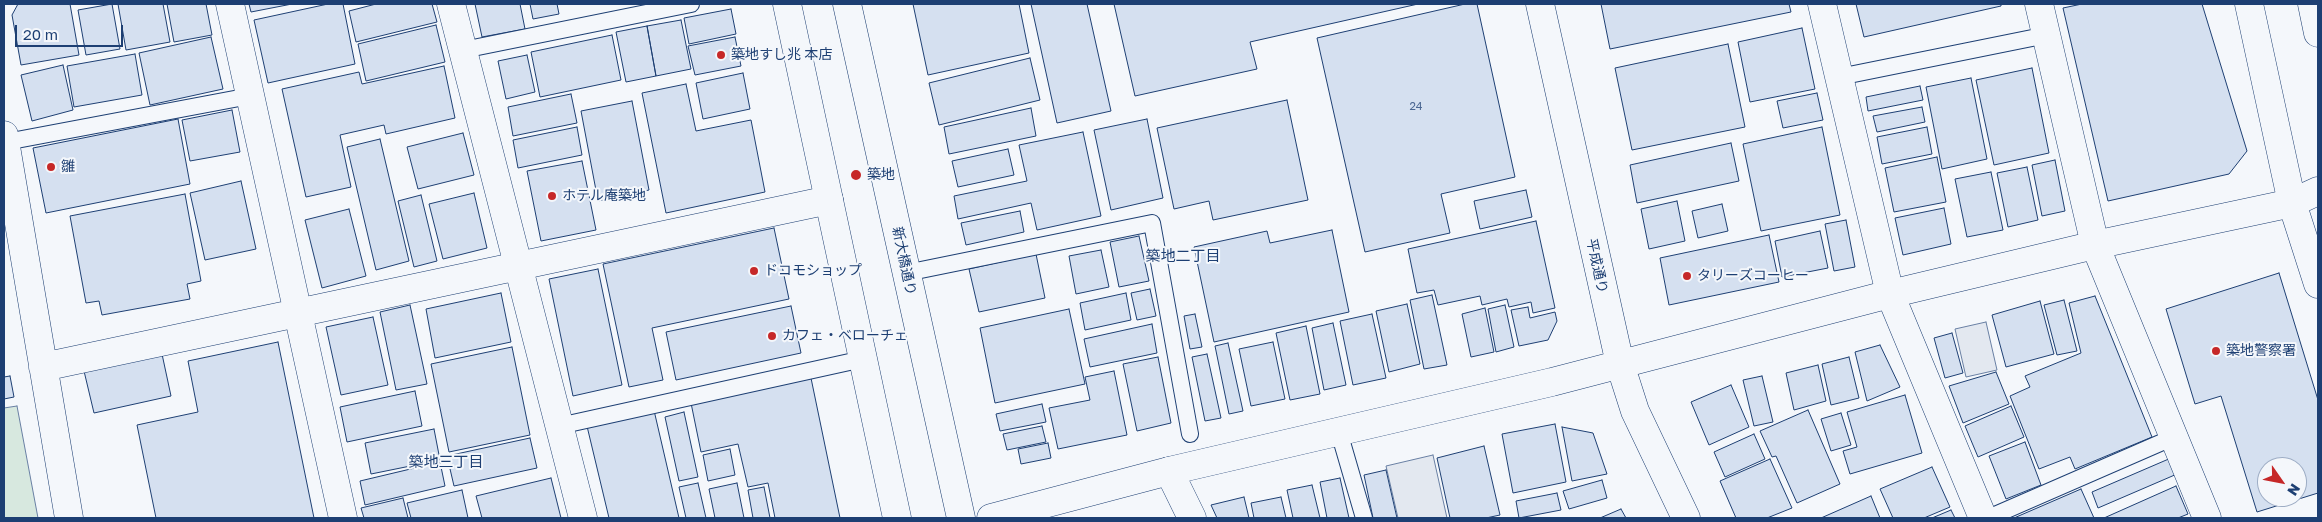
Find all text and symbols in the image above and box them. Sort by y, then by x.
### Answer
scale bar [18,15,125,47]
text: 20 m [23,25,58,43]
place label: 築地すし兆 本店 [731,47,832,63]
marker: 築地すし兆 本店 [715,49,727,61]
house number: 24 [1409,100,1423,114]
place label: 雛 [61,159,75,175]
marker: 雛 [45,161,57,173]
place label: 築地 [867,167,895,183]
marker: 築地 [849,168,863,182]
place label: ホテル庵築地 [562,188,646,204]
marker: ホテル庵築地 [546,190,558,202]
street label: 新大橋通り [889,225,919,297]
street label: 平成通り [1583,237,1611,295]
district label: 築地二丁目 [1146,247,1220,265]
place label: ドコモショップ [764,263,862,279]
marker: ドコモショップ [748,265,760,277]
place label: タリーズコーヒー [1697,268,1809,284]
marker: タリーズコーヒー [1681,270,1693,282]
place label: カフェ・ベローチェ [782,328,908,344]
marker: カフェ・ベローチェ [766,330,778,342]
place label: 築地警察署 [2226,343,2296,359]
marker: 築地警察署 [2210,345,2222,357]
district label: 築地三丁目 [409,453,483,471]
north arrow [2257,457,2307,507]
text: N [2284,481,2304,499]

